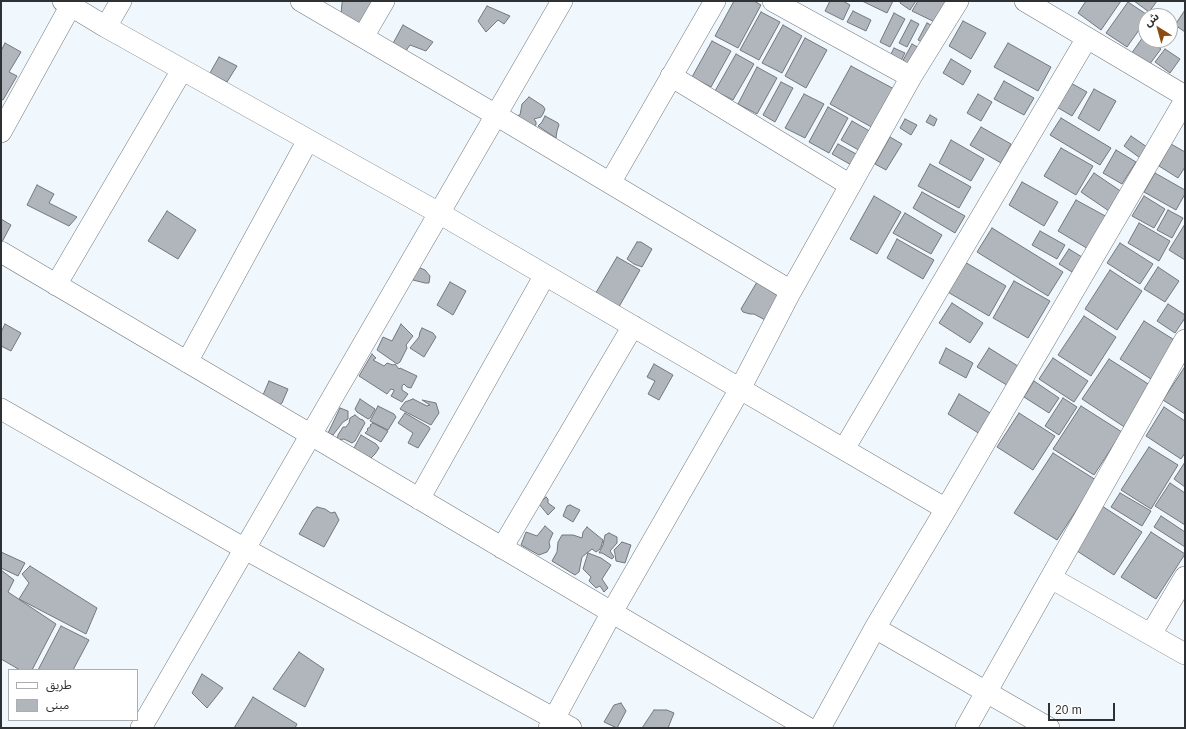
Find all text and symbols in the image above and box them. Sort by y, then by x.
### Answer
north arrow [1138,8,1178,48]
text: ش [1142,10,1161,29]
legend [8,669,138,721]
text: طريق [46,678,72,692]
scale bar [1050,695,1117,721]
text: مبنى [46,698,69,712]
text: 20 m [1055,703,1082,717]

